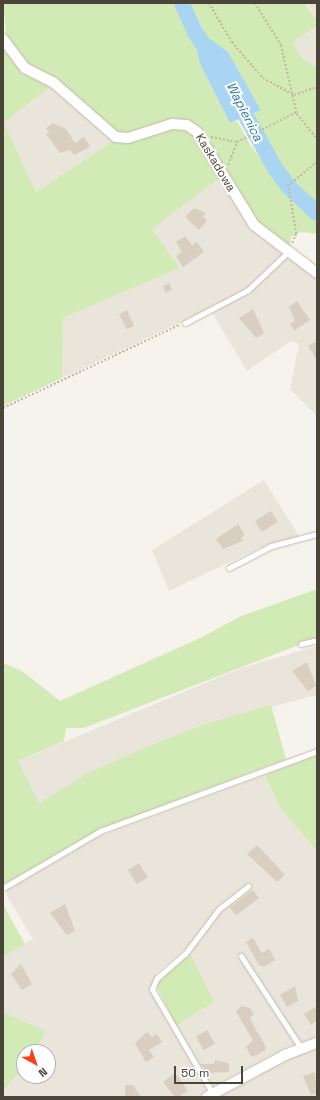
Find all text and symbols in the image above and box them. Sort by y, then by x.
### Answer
water label: Wapienica [222,80,266,144]
street label: Kaskadowa [192,131,238,195]
north arrow [16,1044,56,1084]
scale bar [176,1058,245,1084]
text: N [36,1065,50,1080]
text: 50 m [181,1065,209,1081]

